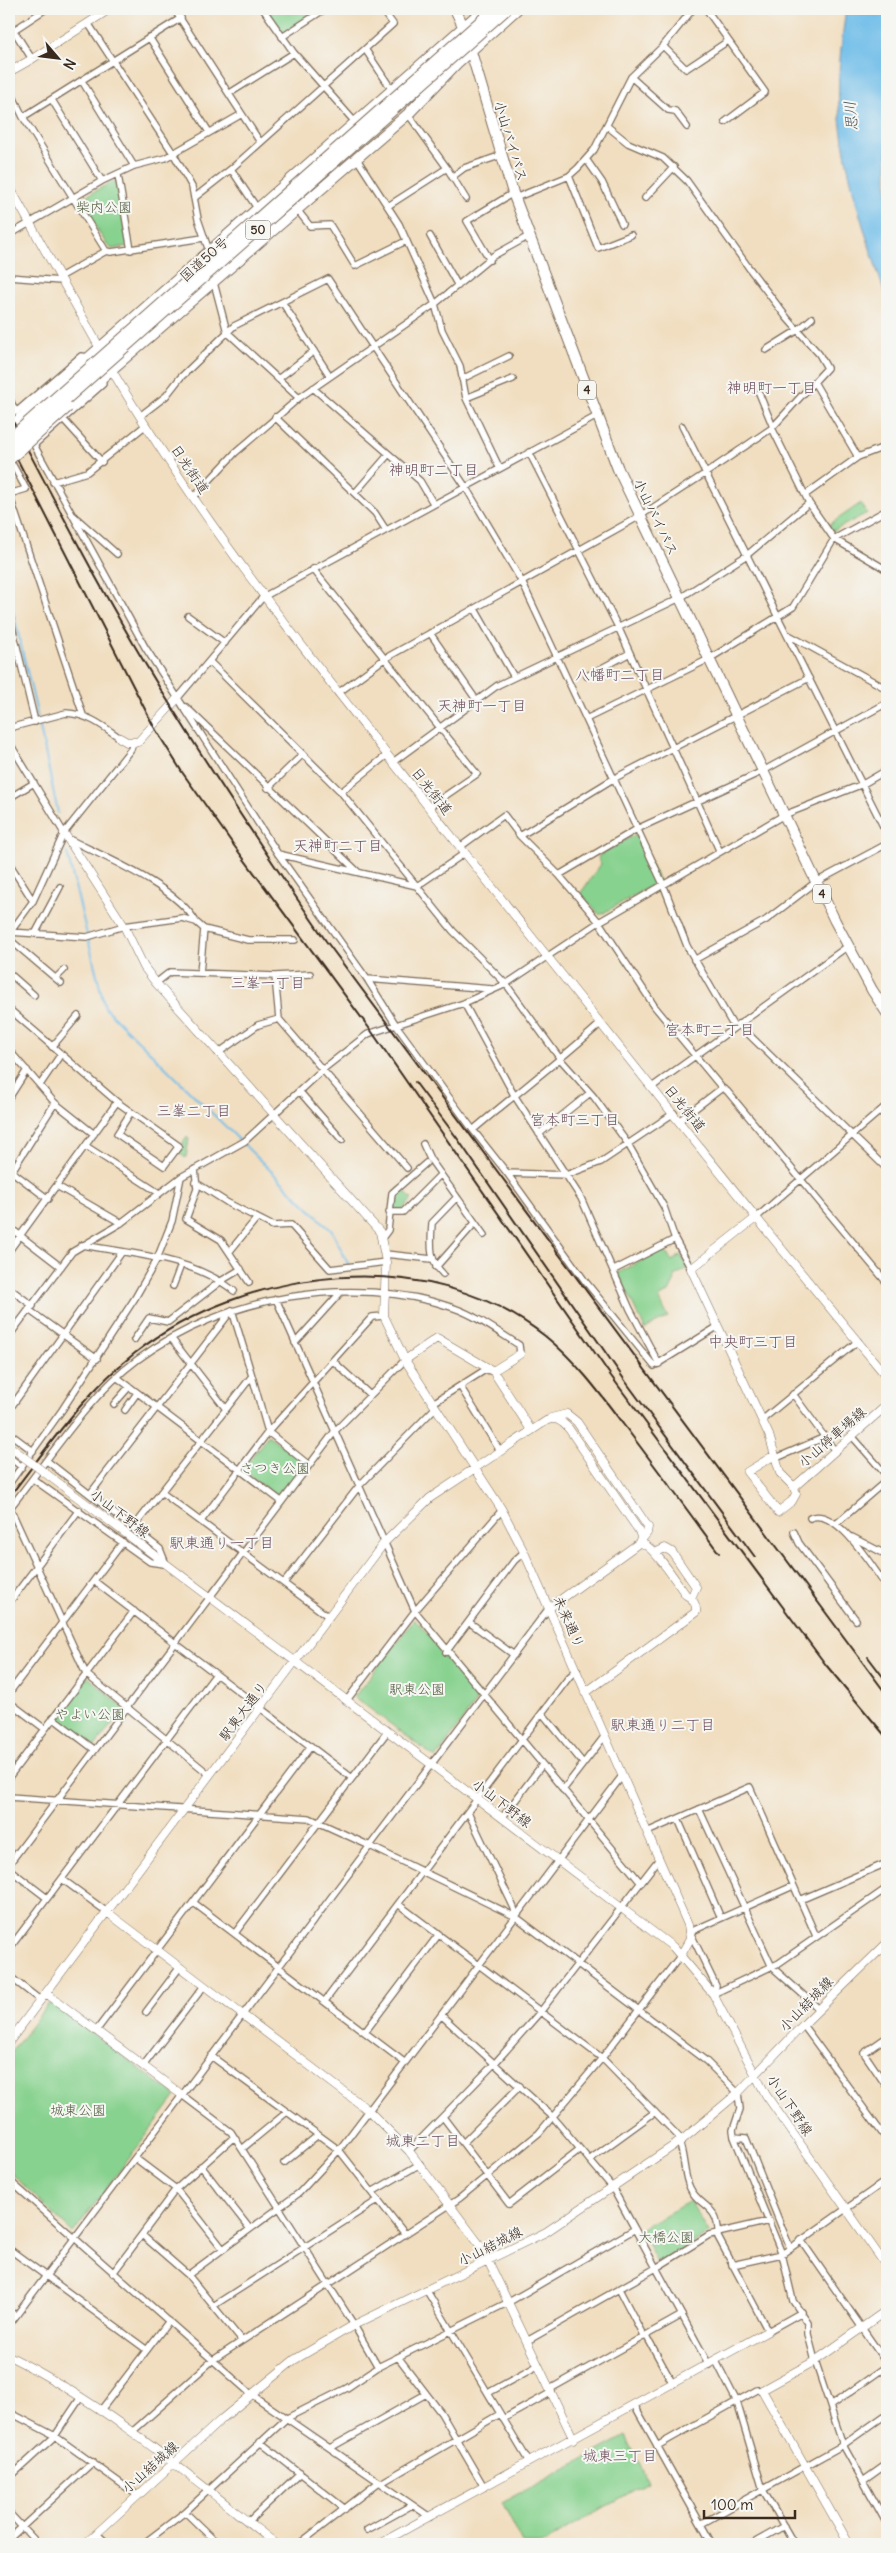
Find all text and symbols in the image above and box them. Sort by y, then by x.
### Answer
north arrow [32,32,82,82]
text: N [59,56,80,73]
street label: 小山バイパス [490,98,532,184]
water label: 思川 [840,100,861,132]
park label: 柴内公園 [76,198,132,216]
road number: 50 [246,220,270,240]
street label: 国道50号 [176,232,232,286]
district label: 神明町一丁目 [727,378,817,397]
road number: 4 [578,380,596,400]
street label: 日光街道 [167,441,213,497]
district label: 神明町二丁目 [389,460,479,479]
street label: 小山バイパス [630,475,682,559]
district label: 八幡町二丁目 [575,665,665,684]
district label: 天神町一丁目 [437,696,527,715]
street label: 日光街道 [408,763,456,819]
district label: 天神町二丁目 [293,836,383,855]
road number: 4 [813,884,831,904]
district label: 三峯一丁目 [230,973,306,992]
district label: 宮本町二丁目 [665,1020,755,1039]
street label: 日光街道 [660,1081,710,1135]
district label: 三峯二丁目 [156,1101,232,1120]
district label: 宮本町三丁目 [530,1110,620,1129]
district label: 中央町三丁目 [708,1332,798,1351]
street label: 小山停車場線 [794,1403,870,1471]
park label: さつき公園 [240,1459,310,1477]
street label: 小山下野線 [87,1485,153,1541]
district label: 駅東通り一丁目 [169,1533,275,1552]
street label: 未来通り [549,1593,589,1651]
street label: 駅東大通り [215,1678,271,1744]
park label: 駅東公園 [389,1680,445,1698]
park label: やよい公園 [55,1705,125,1723]
district label: 駅東通り二丁目 [610,1715,716,1734]
street label: 小山下野線 [469,1775,535,1831]
street label: 小山結城線 [775,1973,837,2035]
street label: 小山下野線 [763,2071,817,2139]
park label: 城東公園 [50,2101,106,2119]
district label: 城東二丁目 [385,2131,461,2150]
street label: 小山結城線 [455,2222,525,2270]
park label: 大橋公園 [638,2228,694,2246]
street label: 小山結城線 [118,2437,182,2497]
district label: 城東三丁目 [582,2446,658,2465]
scale bar [704,2488,795,2520]
text: 100 m [711,2495,753,2514]

